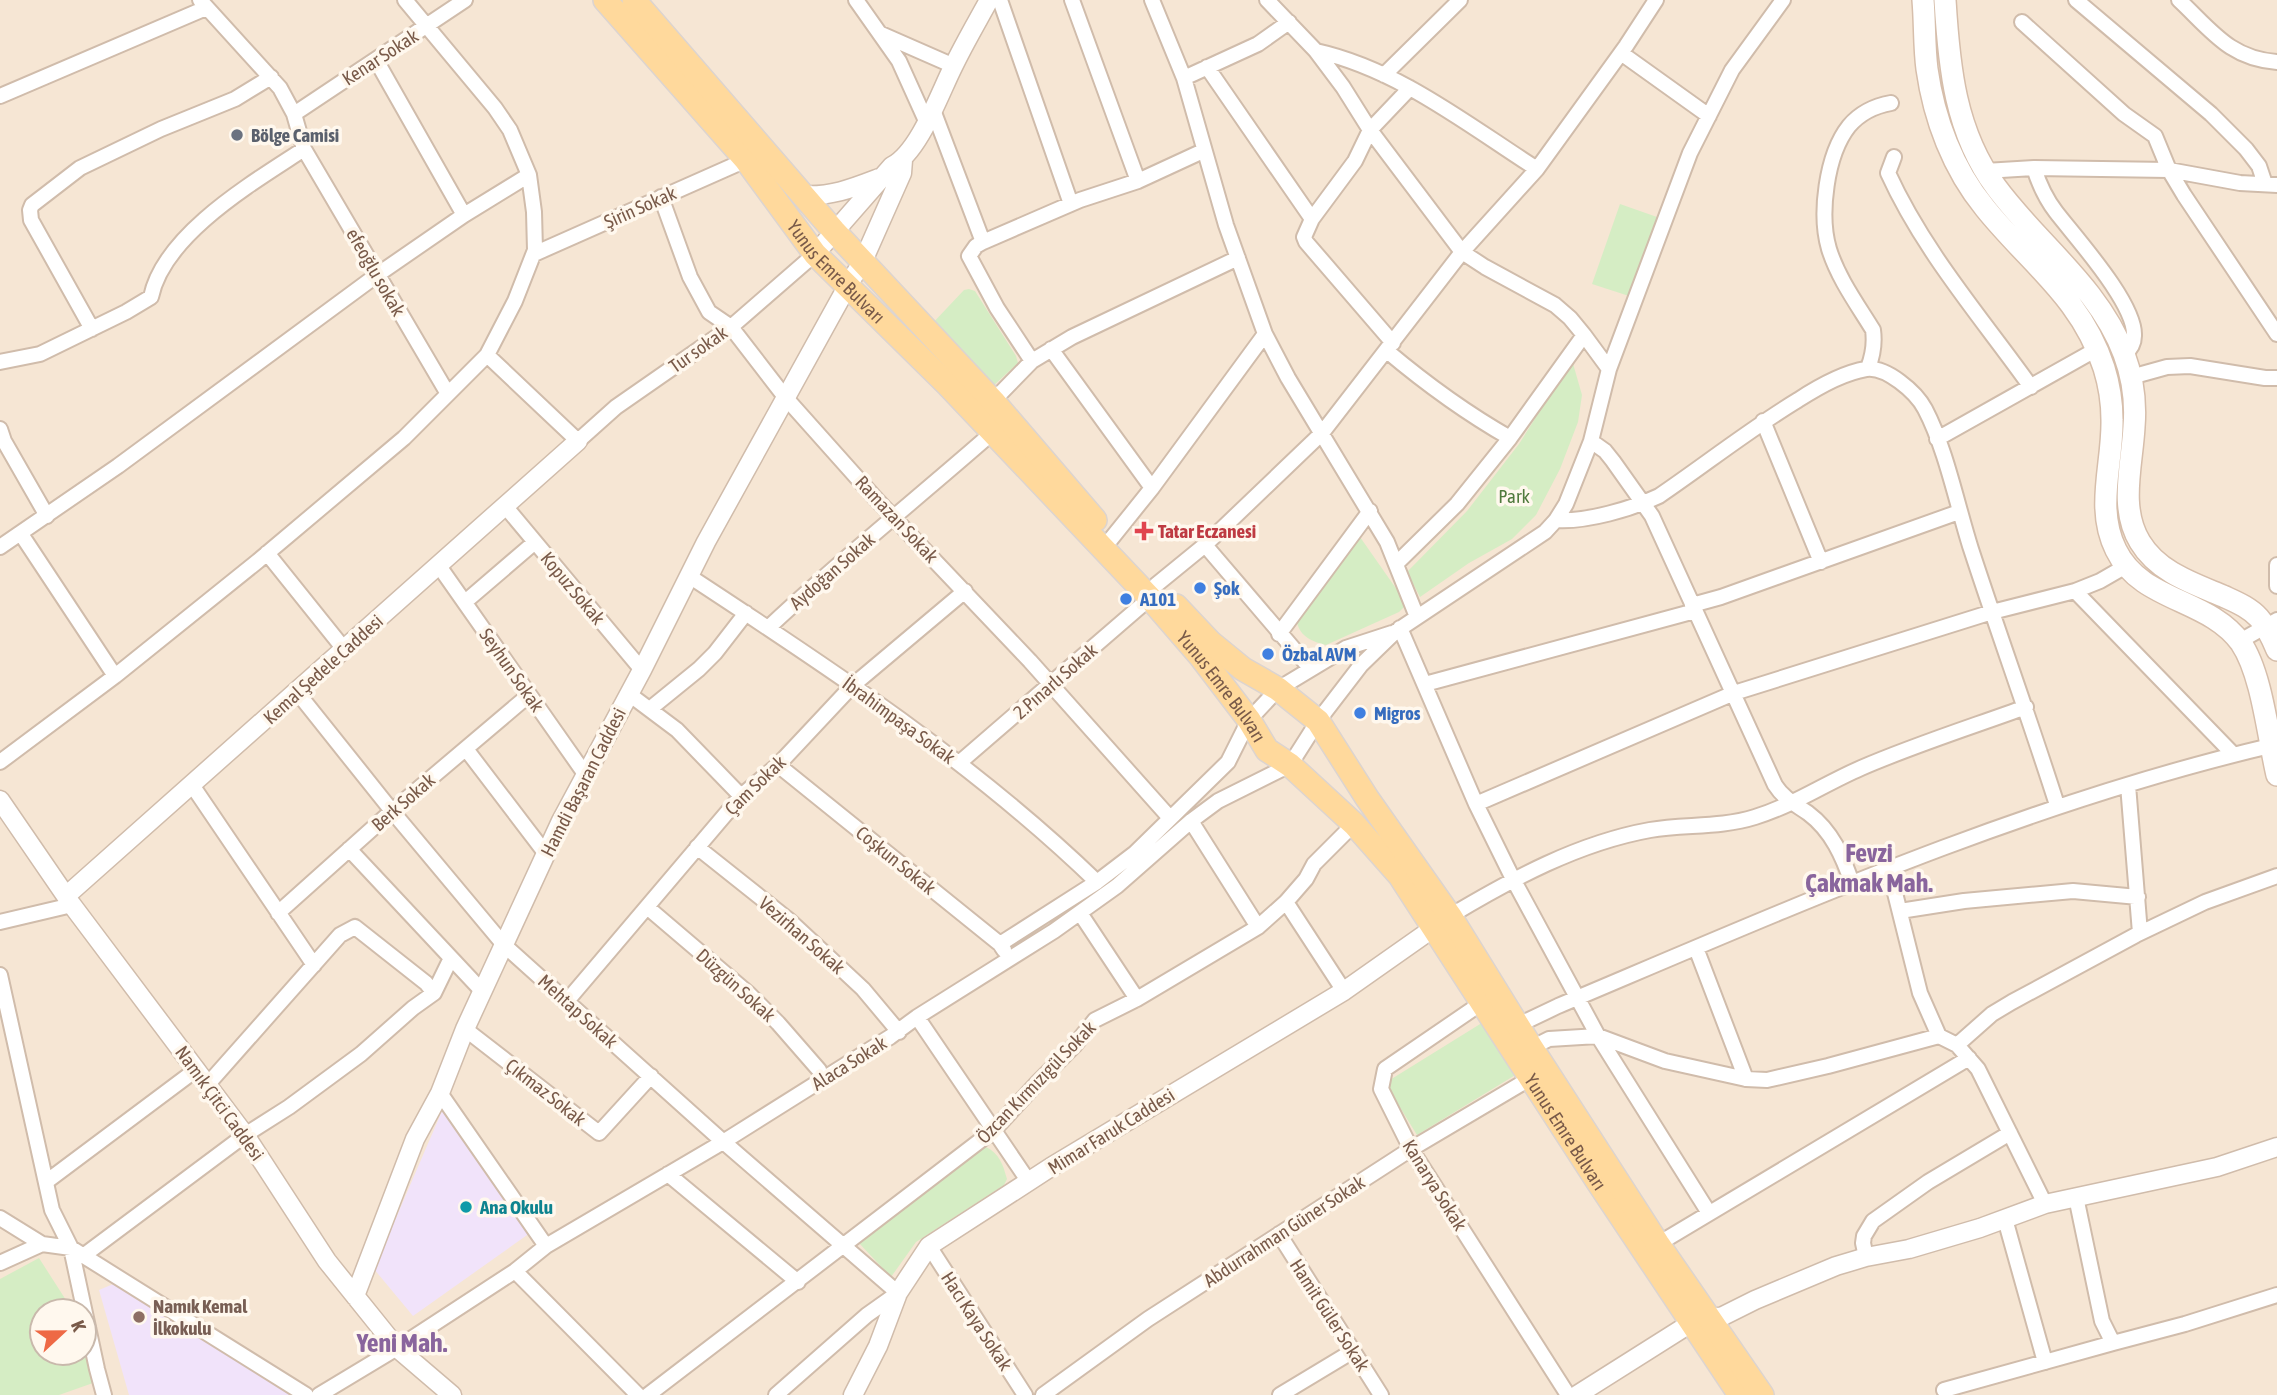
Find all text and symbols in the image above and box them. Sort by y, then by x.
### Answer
street label: Kenar Sokak [338,24,423,90]
place label: Bölge Camisi [251,124,339,146]
marker: Bölge Camisi [229,127,245,143]
street label: Şirin Sokak [601,181,680,233]
street label: Yunus Emre Bulvarı [783,216,890,328]
street label: efeoğlu sokak [342,224,410,320]
street label: Tur sokak [665,321,732,377]
street label: Ramazan Sokak [851,471,943,567]
park label: Park [1498,485,1531,507]
place label: Tatar Eczanesi [1158,520,1256,542]
marker: Tatar Eczanesi [1136,523,1152,539]
street label: Aydoğan Sokak [785,528,880,614]
street label: Kopuz Sokak [536,547,610,629]
place label: Şok [1214,577,1240,599]
marker: Şok [1192,580,1208,596]
place label: A101 [1139,588,1176,610]
marker: A101 [1118,591,1134,607]
street label: Kemal Şedele Caddesi [259,610,387,728]
street label: Seyhun Sokak [475,624,549,717]
street label: Yunus Emre Bulvarı [1172,626,1271,746]
street label: 2.Pınarlı Sokak [1009,638,1102,723]
place label: Özbal AVM [1282,643,1356,665]
marker: Özbal AVM [1260,646,1276,662]
street label: İbrahimpaşa Sokak [838,672,960,769]
place label: Migros [1374,702,1421,724]
street label: Hamdi Başaran Caddesi [536,704,630,860]
marker: Migros [1352,705,1368,721]
street label: Çam Sokak [720,750,790,819]
street label: Berk Sokak [367,768,440,835]
street label: Coşkun Sokak [852,821,941,899]
district label: Fevzi Çakmak Mah. [1805,838,1933,898]
street label: Vezirhan Sokak [755,892,850,979]
street label: Düzgün Sokak [692,944,780,1026]
street label: Mehtap Sokak [534,970,623,1053]
street label: Özcan Kırmızıgül Sokak [972,1016,1100,1148]
street label: Alaca Sokak [807,1031,891,1095]
street label: Namık Çitci Caddesi [171,1041,269,1165]
street label: Çıkmaz Sokak [502,1054,591,1131]
street label: Yunus Emre Bulvarı [1520,1070,1611,1194]
street label: Mimar Faruk Caddesi [1044,1083,1178,1179]
street label: Kanarya Sokak [1398,1136,1472,1235]
street label: Abdurrahman Güner Sokak [1199,1170,1369,1291]
place label: Ana Okulu [479,1196,553,1218]
marker: Ana Okulu [458,1199,474,1215]
street label: Hamit Güler Sokak [1286,1255,1375,1376]
street label: Hacı Kaya Sokak [937,1268,1017,1375]
place label: Namık Kemal İlkokulu [153,1295,248,1339]
north arrow [28,1297,98,1367]
marker: Namık Kemal İlkokulu [131,1309,147,1325]
text: K [67,1317,91,1335]
district label: Yeni Mah. [356,1328,448,1358]

